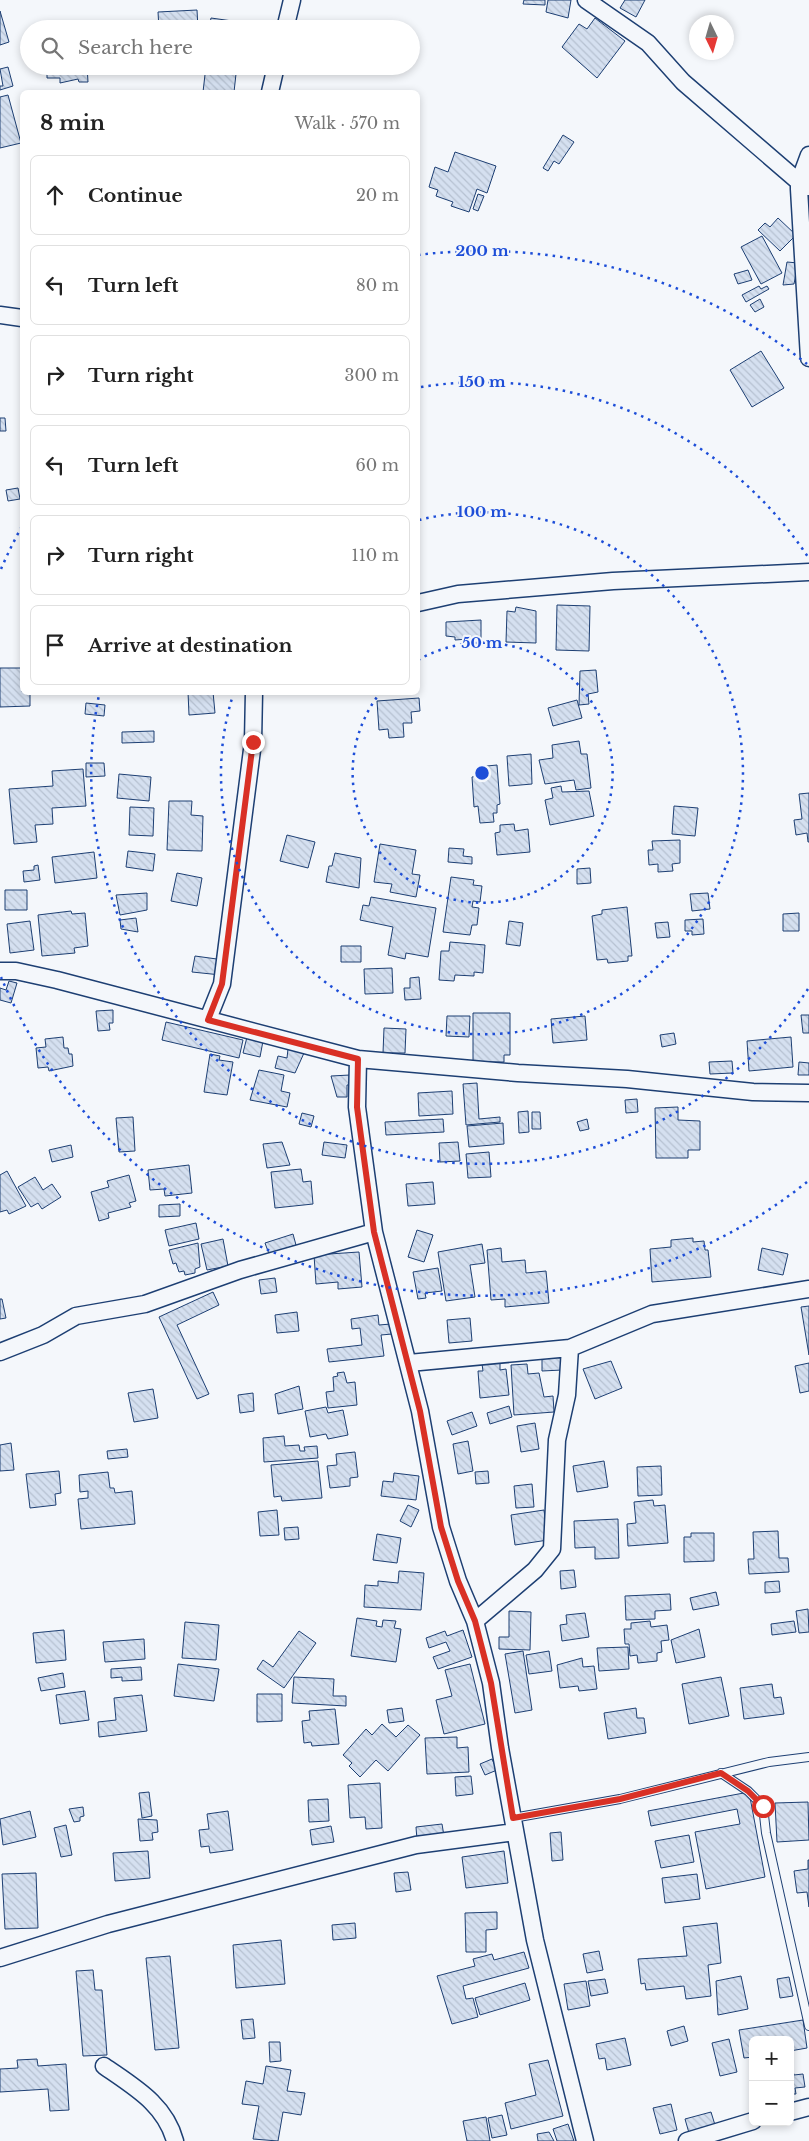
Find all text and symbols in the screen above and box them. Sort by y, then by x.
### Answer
north arrow [689,15,734,60]
search box [20,20,420,75]
icon: search [38,34,66,62]
text: Search here [78,36,193,59]
text: 8 min [40,110,105,136]
text: Walk · 570 m [295,113,400,133]
icon: ahead [41,181,69,209]
text: Continue [88,184,183,207]
text: 20 m [356,185,399,205]
text: 200 m [456,241,509,260]
icon: left [41,271,69,299]
text: Turn left [88,274,179,297]
text: 80 m [356,275,399,295]
icon: right [41,361,69,389]
text: Turn right [88,364,194,387]
text: 300 m [345,365,399,385]
text: 150 m [458,372,506,391]
icon: left [41,451,69,479]
text: Turn left [88,454,179,477]
text: 60 m [356,455,399,475]
text: 100 m [457,502,507,521]
icon: right [41,541,69,569]
text: Turn right [88,544,194,567]
text: 110 m [352,545,399,565]
icon: arrive [41,631,69,659]
text: 50 m [462,633,503,652]
text: Arrive at destination [88,634,292,657]
route end [242,731,265,754]
centre of rings [473,764,491,782]
route start [752,1795,775,1818]
map controls [749,2036,794,2126]
button: + [749,2036,794,2081]
button: − [749,2081,794,2126]

